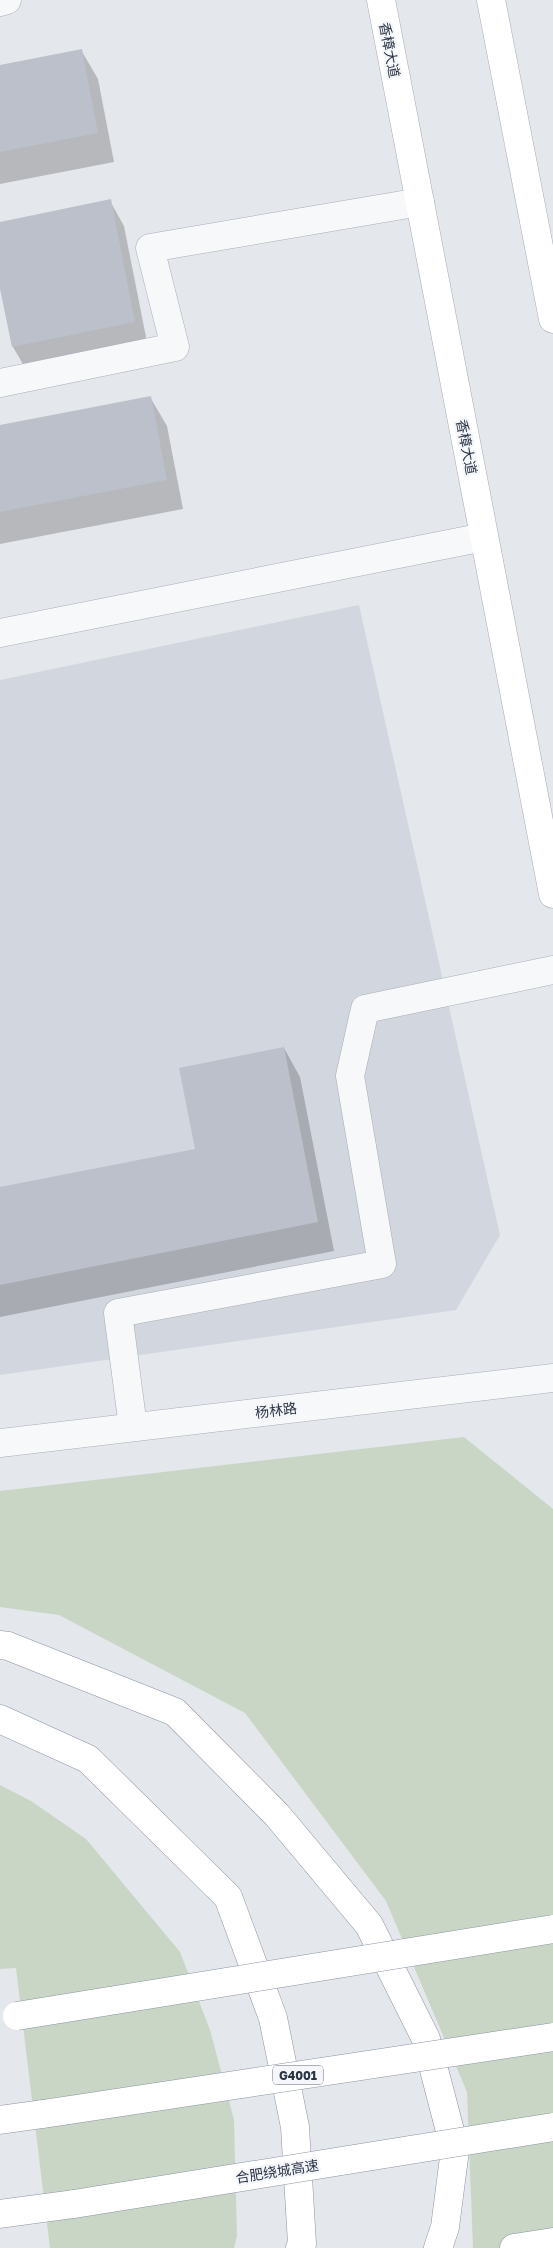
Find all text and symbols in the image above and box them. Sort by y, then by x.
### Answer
street label: 香樟大道 [376,21,404,79]
street label: 香樟大道 [453,418,481,476]
street label: 杨林路 [254,1399,298,1421]
road number: G4001 [273,2066,323,2084]
street label: 合肥绕城高速 [234,2156,320,2186]

